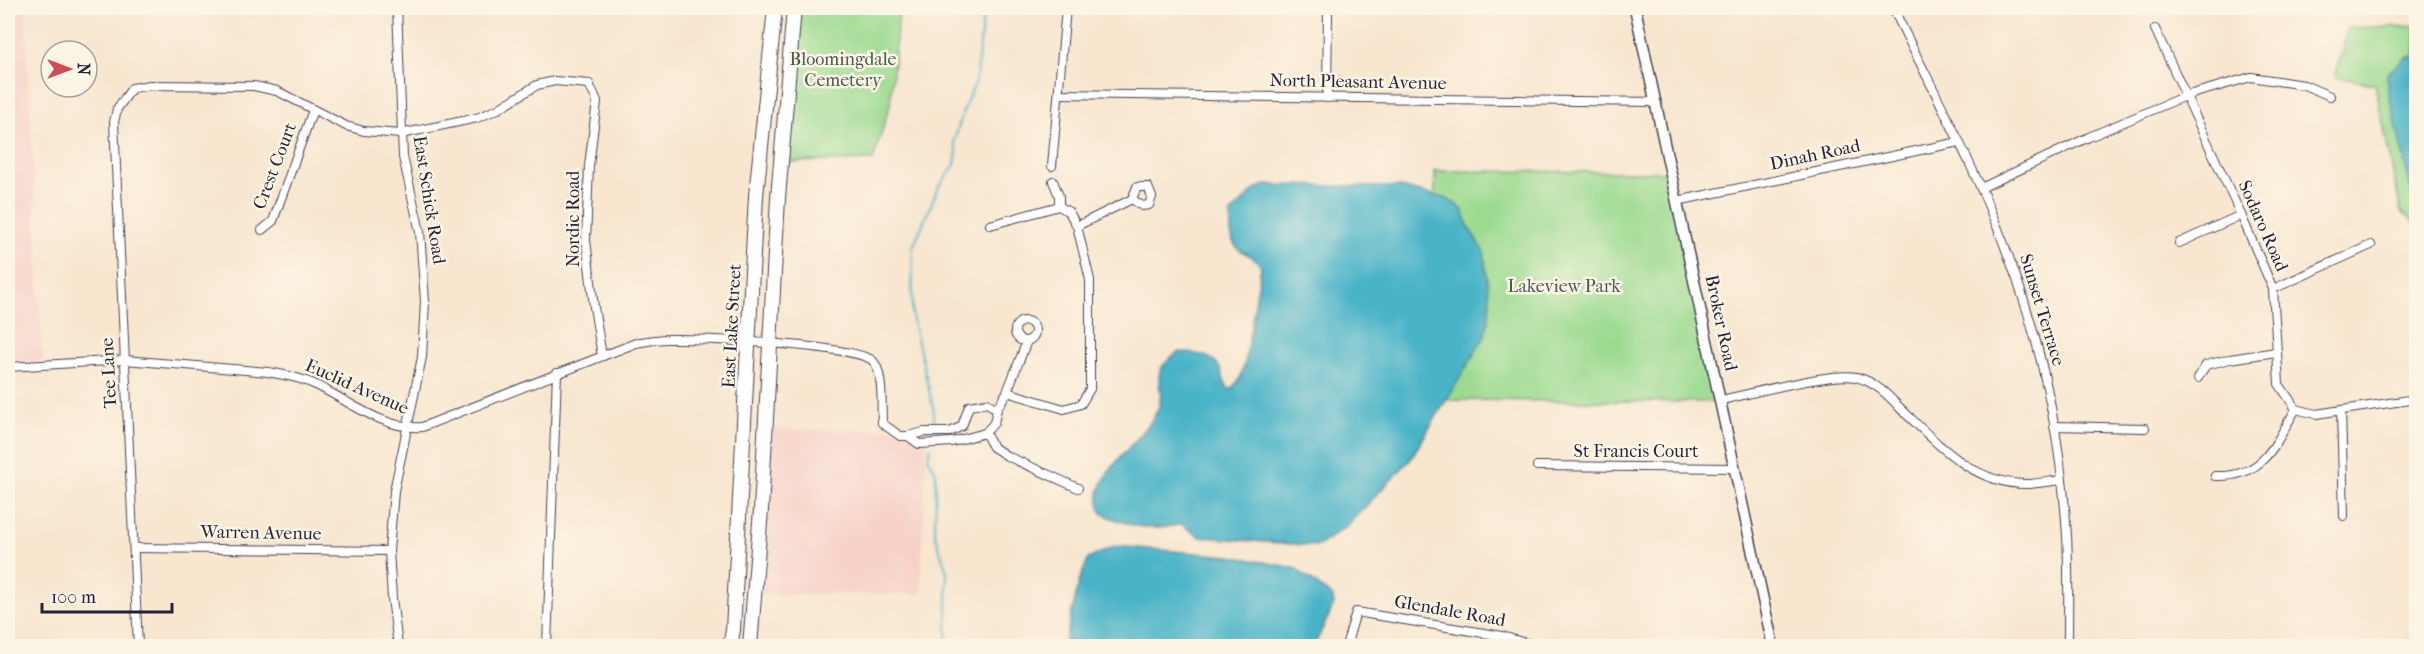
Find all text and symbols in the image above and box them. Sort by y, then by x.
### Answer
north arrow [39,39,99,99]
park label: Bloomingdale Cemetery [790,49,897,91]
text: N [74,63,93,76]
street label: North Pleasant Avenue [1269,70,1447,94]
street label: Crest Court [249,119,301,212]
street label: East Schick Road [408,134,450,266]
street label: Dinah Road [1768,135,1862,175]
street label: Nordic Road [563,170,584,267]
street label: Sodaro Road [2234,177,2292,275]
street label: Sunset Terrace [2015,252,2069,368]
street label: East Lake Street [718,263,746,389]
street label: Broker Road [1701,273,1741,373]
park label: Lakeview Park [1508,276,1621,297]
street label: Tee Lane [97,337,121,409]
street label: Euclid Avenue [302,355,412,419]
street label: St Francis Court [1574,441,1699,462]
street label: Warren Avenue [199,521,322,545]
scale bar [42,576,172,614]
text: 100 m [51,587,96,608]
street label: Glendale Road [1393,591,1507,631]

